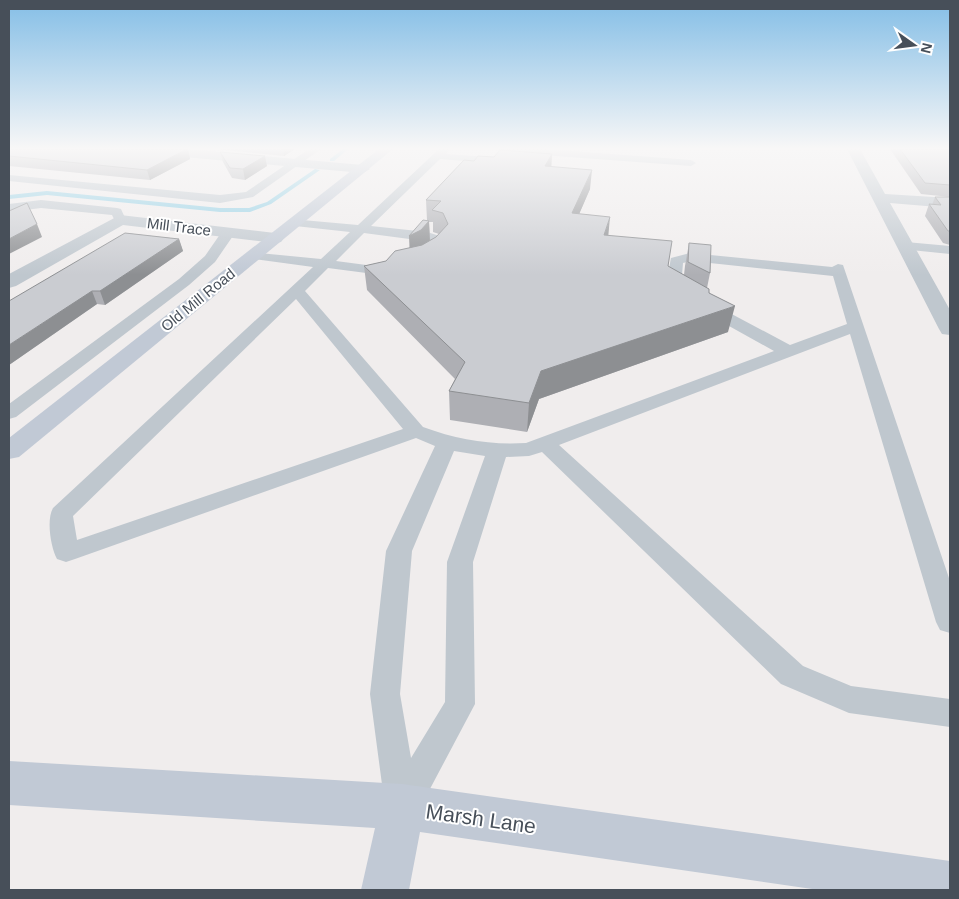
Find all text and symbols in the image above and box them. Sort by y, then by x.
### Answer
north arrow [889,20,939,70]
text: N [918,41,936,55]
street label: Mill Trace [146,214,212,239]
street label: Old Mill Road [157,265,238,335]
street label: Marsh Lane [425,799,538,838]

